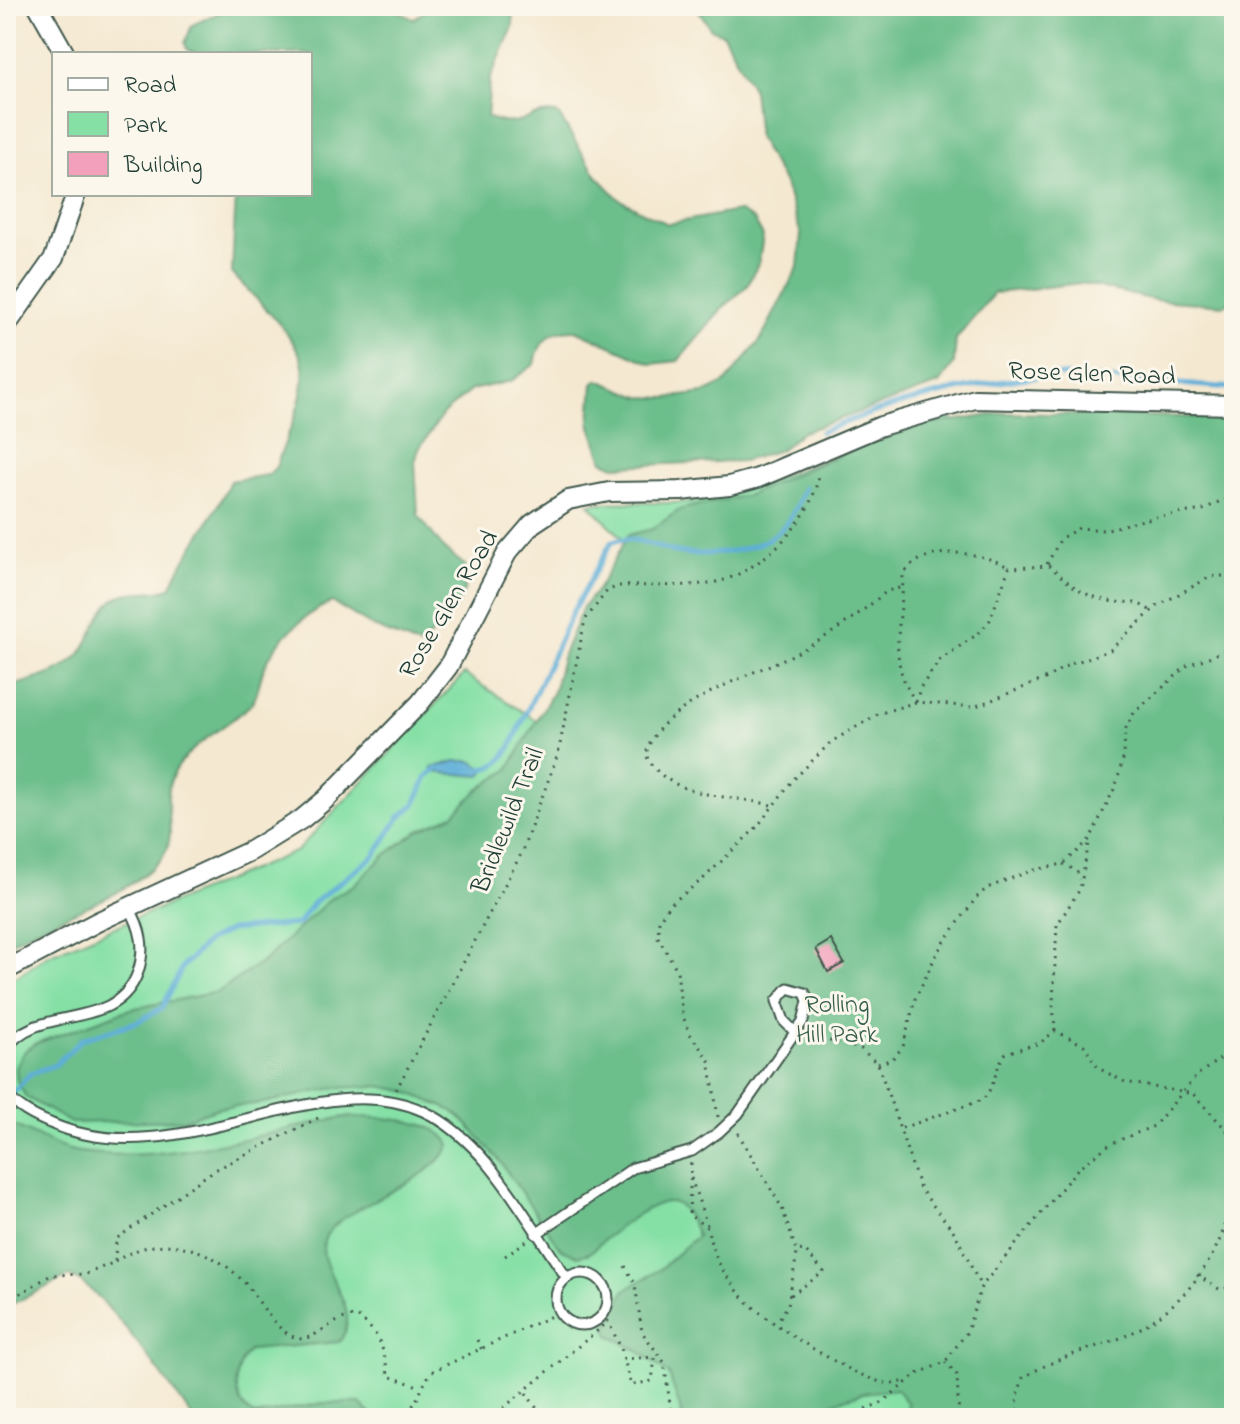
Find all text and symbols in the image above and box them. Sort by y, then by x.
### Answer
legend [52,52,312,196]
text: Road [124,69,177,104]
text: Park [124,109,168,144]
text: Building [123,149,203,184]
street label: Rose Glen Road [1008,353,1177,397]
street label: Rose Glen Road [391,523,510,687]
street label: Bridlewild Trail [462,742,555,901]
park label: Rolling Hill Park [796,987,879,1055]

